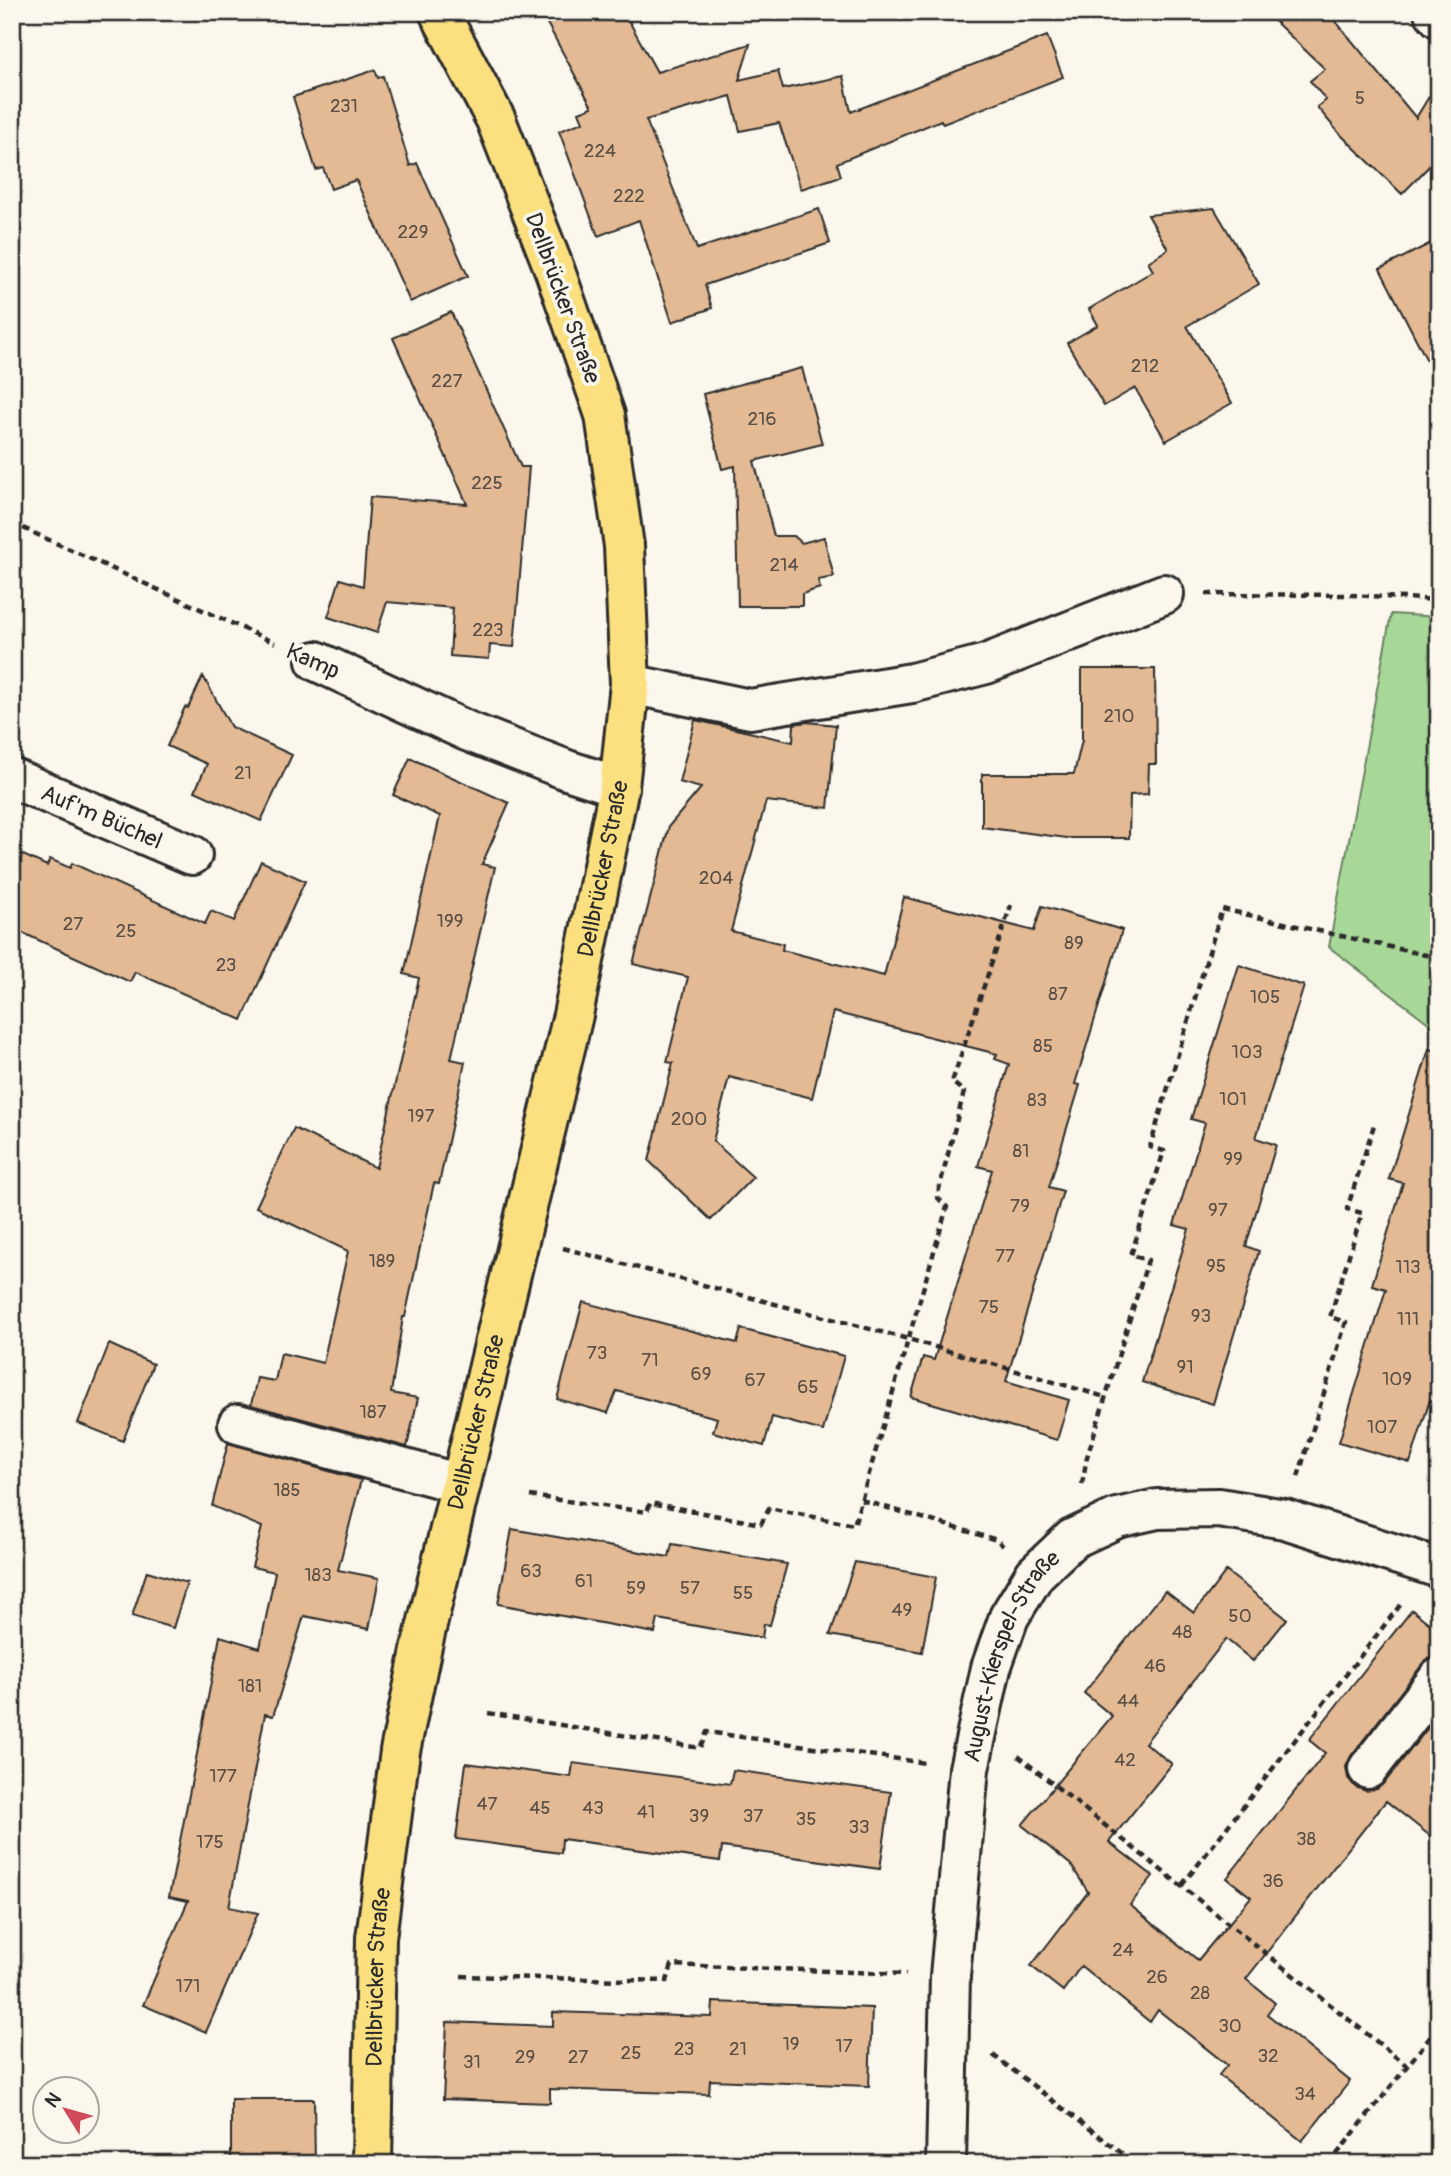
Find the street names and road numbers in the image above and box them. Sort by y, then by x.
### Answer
street label: Dellbrücker Straße [519,209,608,388]
street label: Kamp [282,636,344,686]
street label: Auf'm Büchel [37,778,167,855]
street label: Dellbrücker Straße [571,778,634,959]
street label: Dellbrücker Straße [441,1331,511,1513]
street label: August-Kierspel-Straße [956,1543,1066,1765]
street label: Dellbrücker Straße [359,1885,397,2067]

